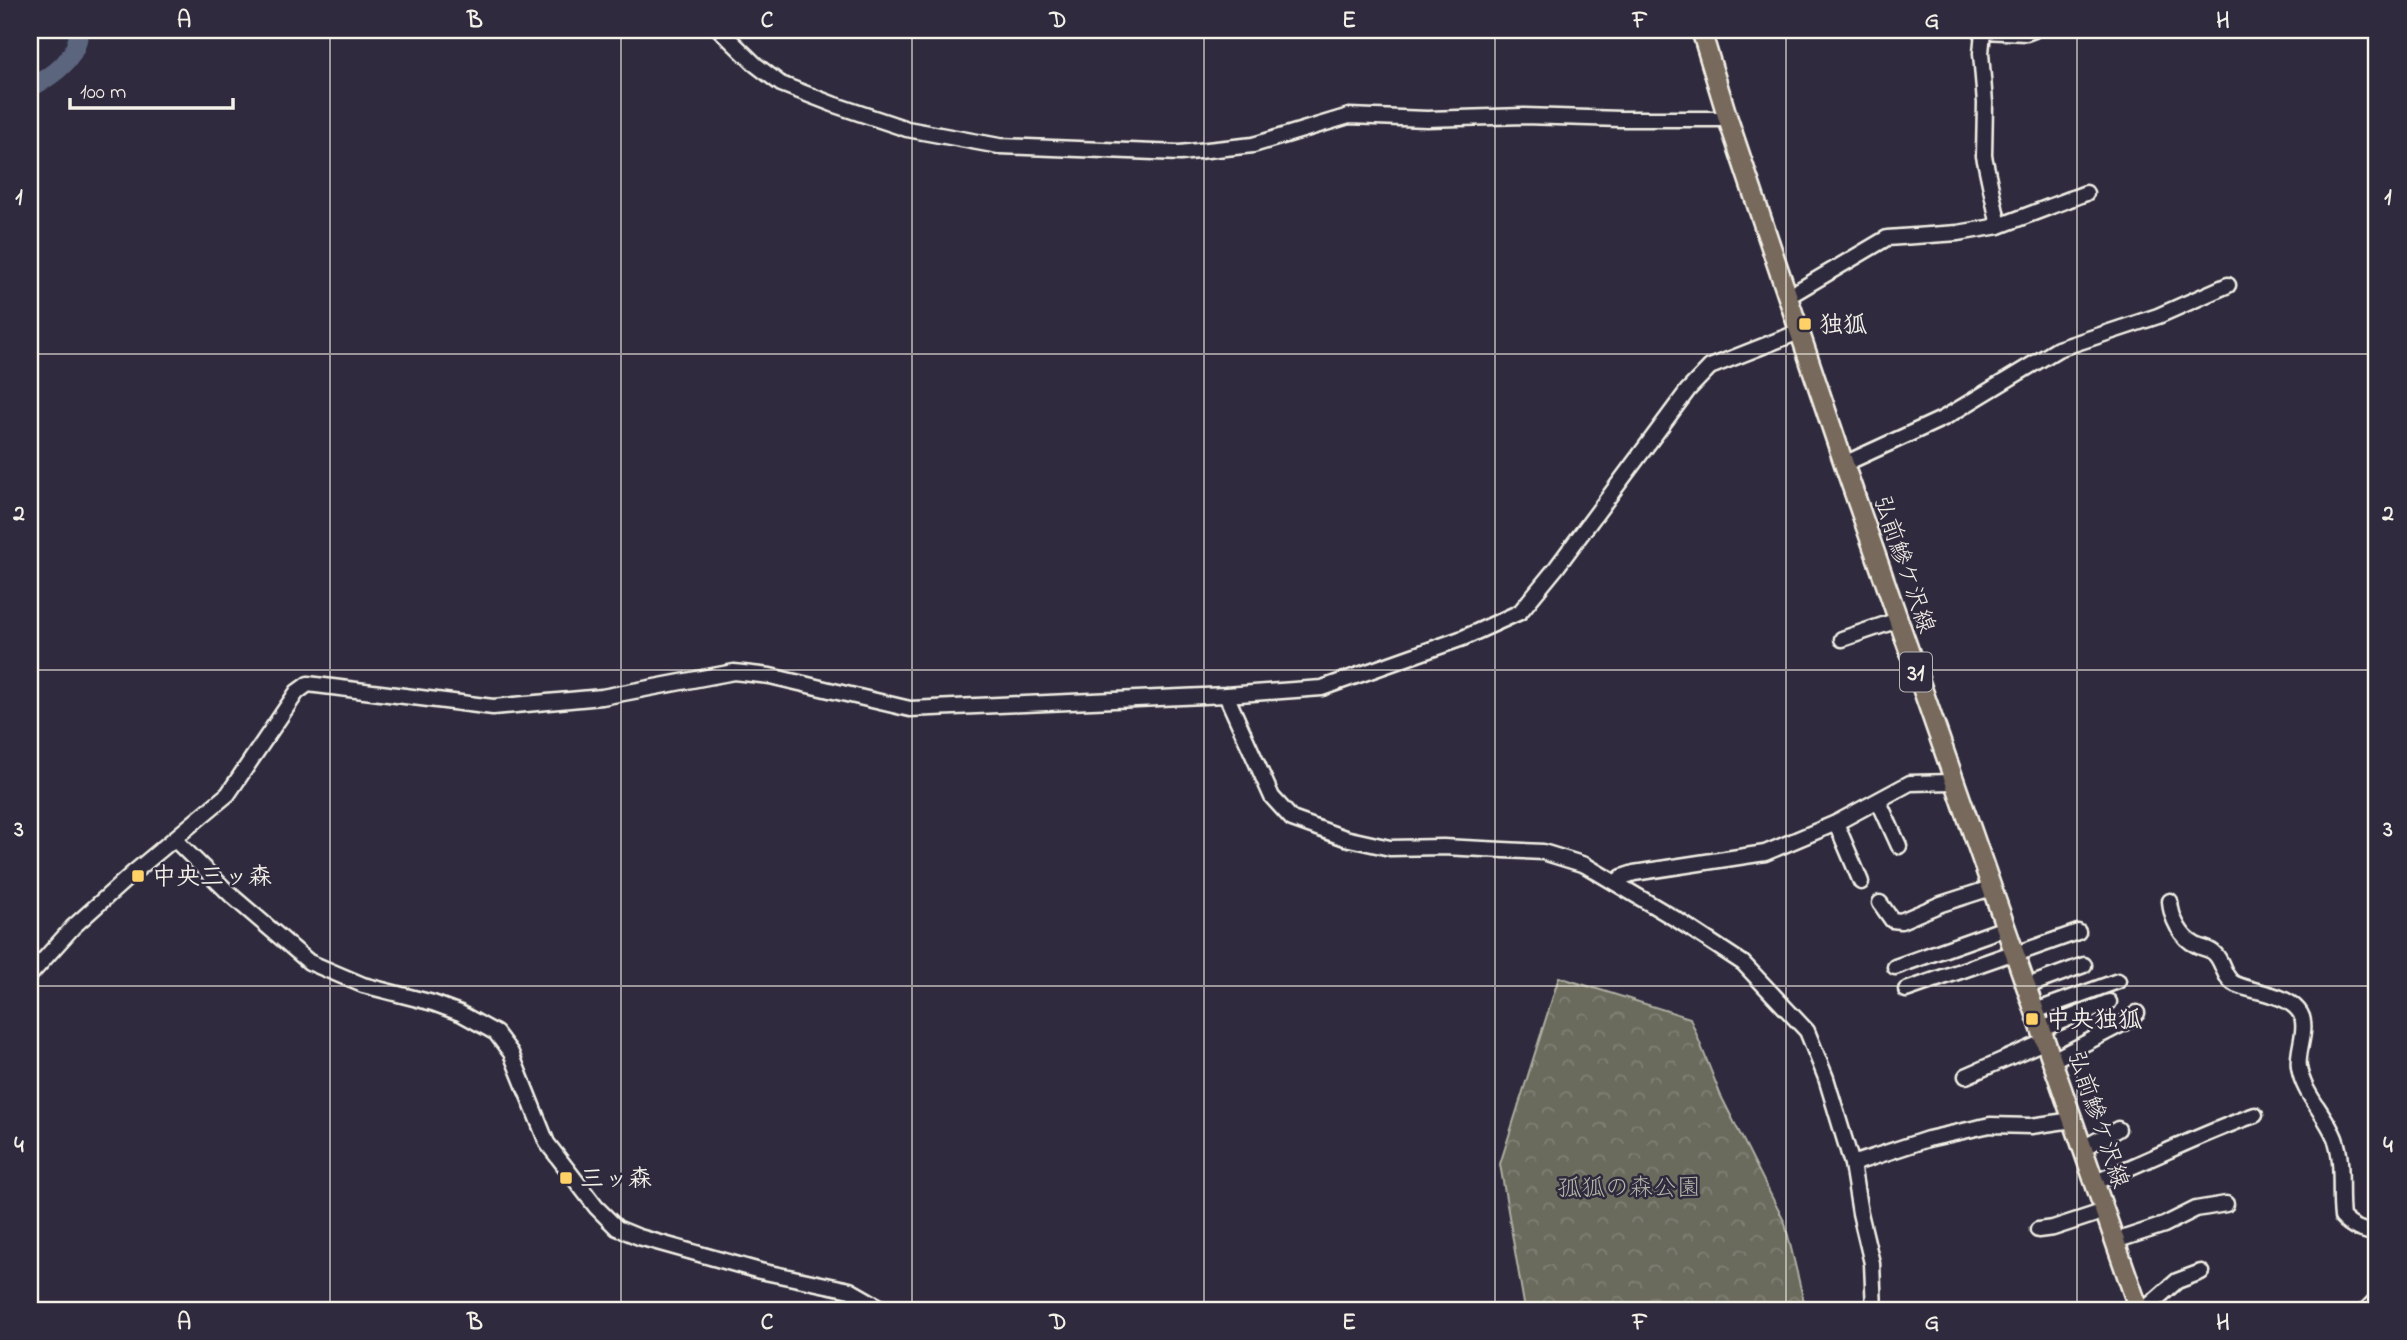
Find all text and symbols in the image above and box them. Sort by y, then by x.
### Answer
text: A [177,5,191,38]
text: B [466,5,483,38]
text: C [761,5,774,38]
text: D [1049,5,1066,38]
text: E [1342,5,1356,38]
text: F [1632,5,1648,38]
text: G [1925,5,1939,38]
text: H [2216,5,2230,38]
scale bar [70,66,233,110]
text: 100 m [80,78,126,108]
text: 1 [15,182,23,215]
text: 1 [2384,182,2392,215]
place label: 独狐 [1819,309,1867,344]
marker: 独狐 [1797,316,1813,332]
street label: 弘前鰺ケ沢線 [1863,491,1943,639]
text: 2 [12,498,25,531]
text: 2 [2381,498,2394,531]
road number: 31 [1900,652,1932,692]
text: 3 [13,814,24,847]
text: 3 [2382,814,2393,847]
place label: 中央三ッ森 [152,861,272,896]
marker: 中央三ッ森 [130,868,146,884]
place label: 中央独狐 [2046,1004,2142,1039]
marker: 中央独狐 [2024,1011,2040,1027]
street label: 弘前鰺ケ沢線 [2057,1046,2137,1194]
text: 4 [14,1130,24,1163]
text: 4 [2383,1130,2393,1163]
place label: 三ッ森 [580,1163,652,1198]
marker: 三ッ森 [558,1170,574,1186]
park label: 孤狐の森公園 [1557,1172,1701,1207]
text: A [177,1307,191,1340]
text: B [466,1307,483,1340]
text: C [761,1307,774,1340]
text: D [1049,1307,1066,1340]
text: E [1342,1307,1356,1340]
text: F [1632,1307,1648,1340]
text: G [1925,1307,1939,1340]
text: H [2216,1307,2230,1340]

